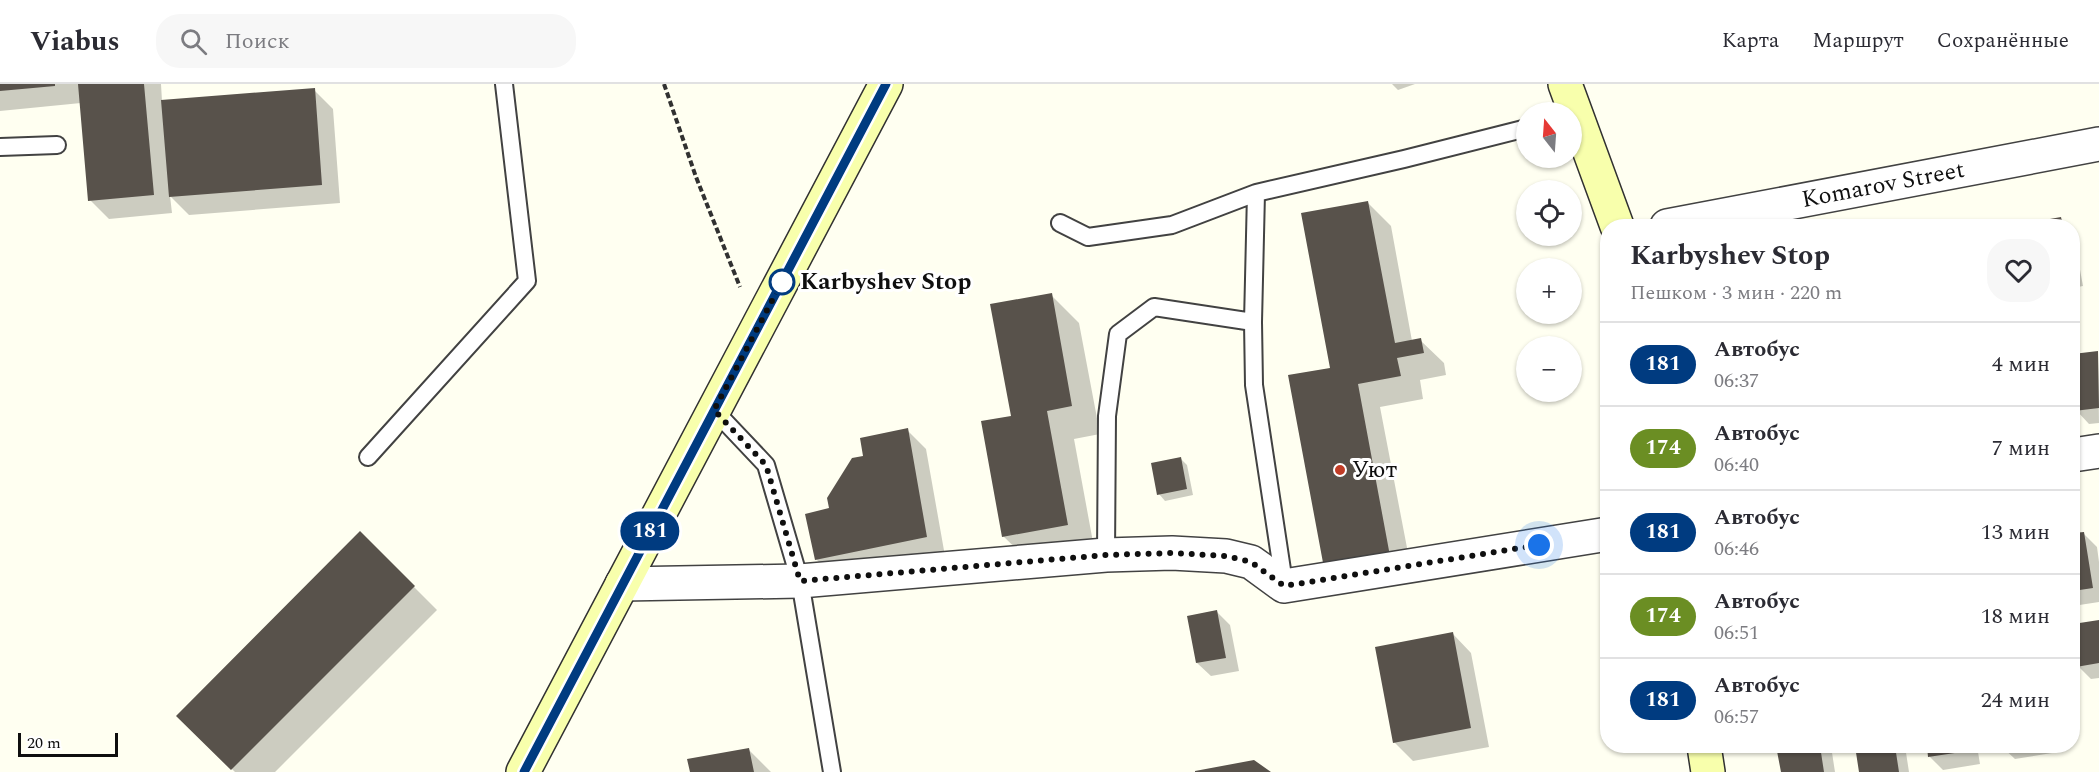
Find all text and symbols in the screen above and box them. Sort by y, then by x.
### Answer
search box [156,14,576,68]
text: Viabus [30,20,120,63]
icon: search [177,25,210,58]
text: Поиск [225,25,290,58]
text: Карта [1722,25,1779,57]
text: Маршрут [1812,25,1904,57]
text: Сохранённые [1937,25,2069,57]
north arrow [1516,102,1582,168]
map controls [1516,102,1582,402]
street label: Komarov Street [1799,152,1968,218]
button: locate [1516,180,1582,246]
text: Karbyshev Stop [1630,234,1830,277]
button: heart [1987,239,2050,302]
button: + [1516,258,1582,324]
place label: Karbyshev Stop [800,264,971,300]
marker: Karbyshev Stop [769,269,795,295]
text: Пешком · 3 мин · 220 m [1630,278,1842,308]
text: Автобус [1714,333,1800,366]
button: − [1516,336,1582,402]
text: 181 [1645,348,1681,380]
text: 4 мин [1992,348,2050,381]
text: 06:37 [1714,366,1759,396]
text: Автобус [1714,417,1800,450]
text: 174 [1645,432,1681,464]
text: 7 мин [1992,432,2050,465]
text: 06:40 [1714,450,1759,480]
place label: Уют [1352,452,1398,488]
marker: Уют [1333,463,1347,477]
text: Автобус [1714,501,1800,534]
line badge: 181 [616,512,684,550]
text: 181 [632,515,668,547]
text: 181 [1645,516,1681,548]
text: 13 мин [1981,516,2050,549]
your location [1524,530,1554,560]
text: 06:46 [1714,534,1759,564]
text: Автобус [1714,585,1800,618]
text: 174 [1645,600,1681,632]
text: 18 мин [1981,600,2050,633]
text: 06:51 [1714,618,1759,648]
text: Автобус [1714,669,1800,702]
text: 181 [1645,684,1681,716]
text: 24 мин [1981,684,2050,717]
text: 06:57 [1714,702,1759,732]
scale bar [18,730,118,758]
text: 20 m [27,731,61,755]

